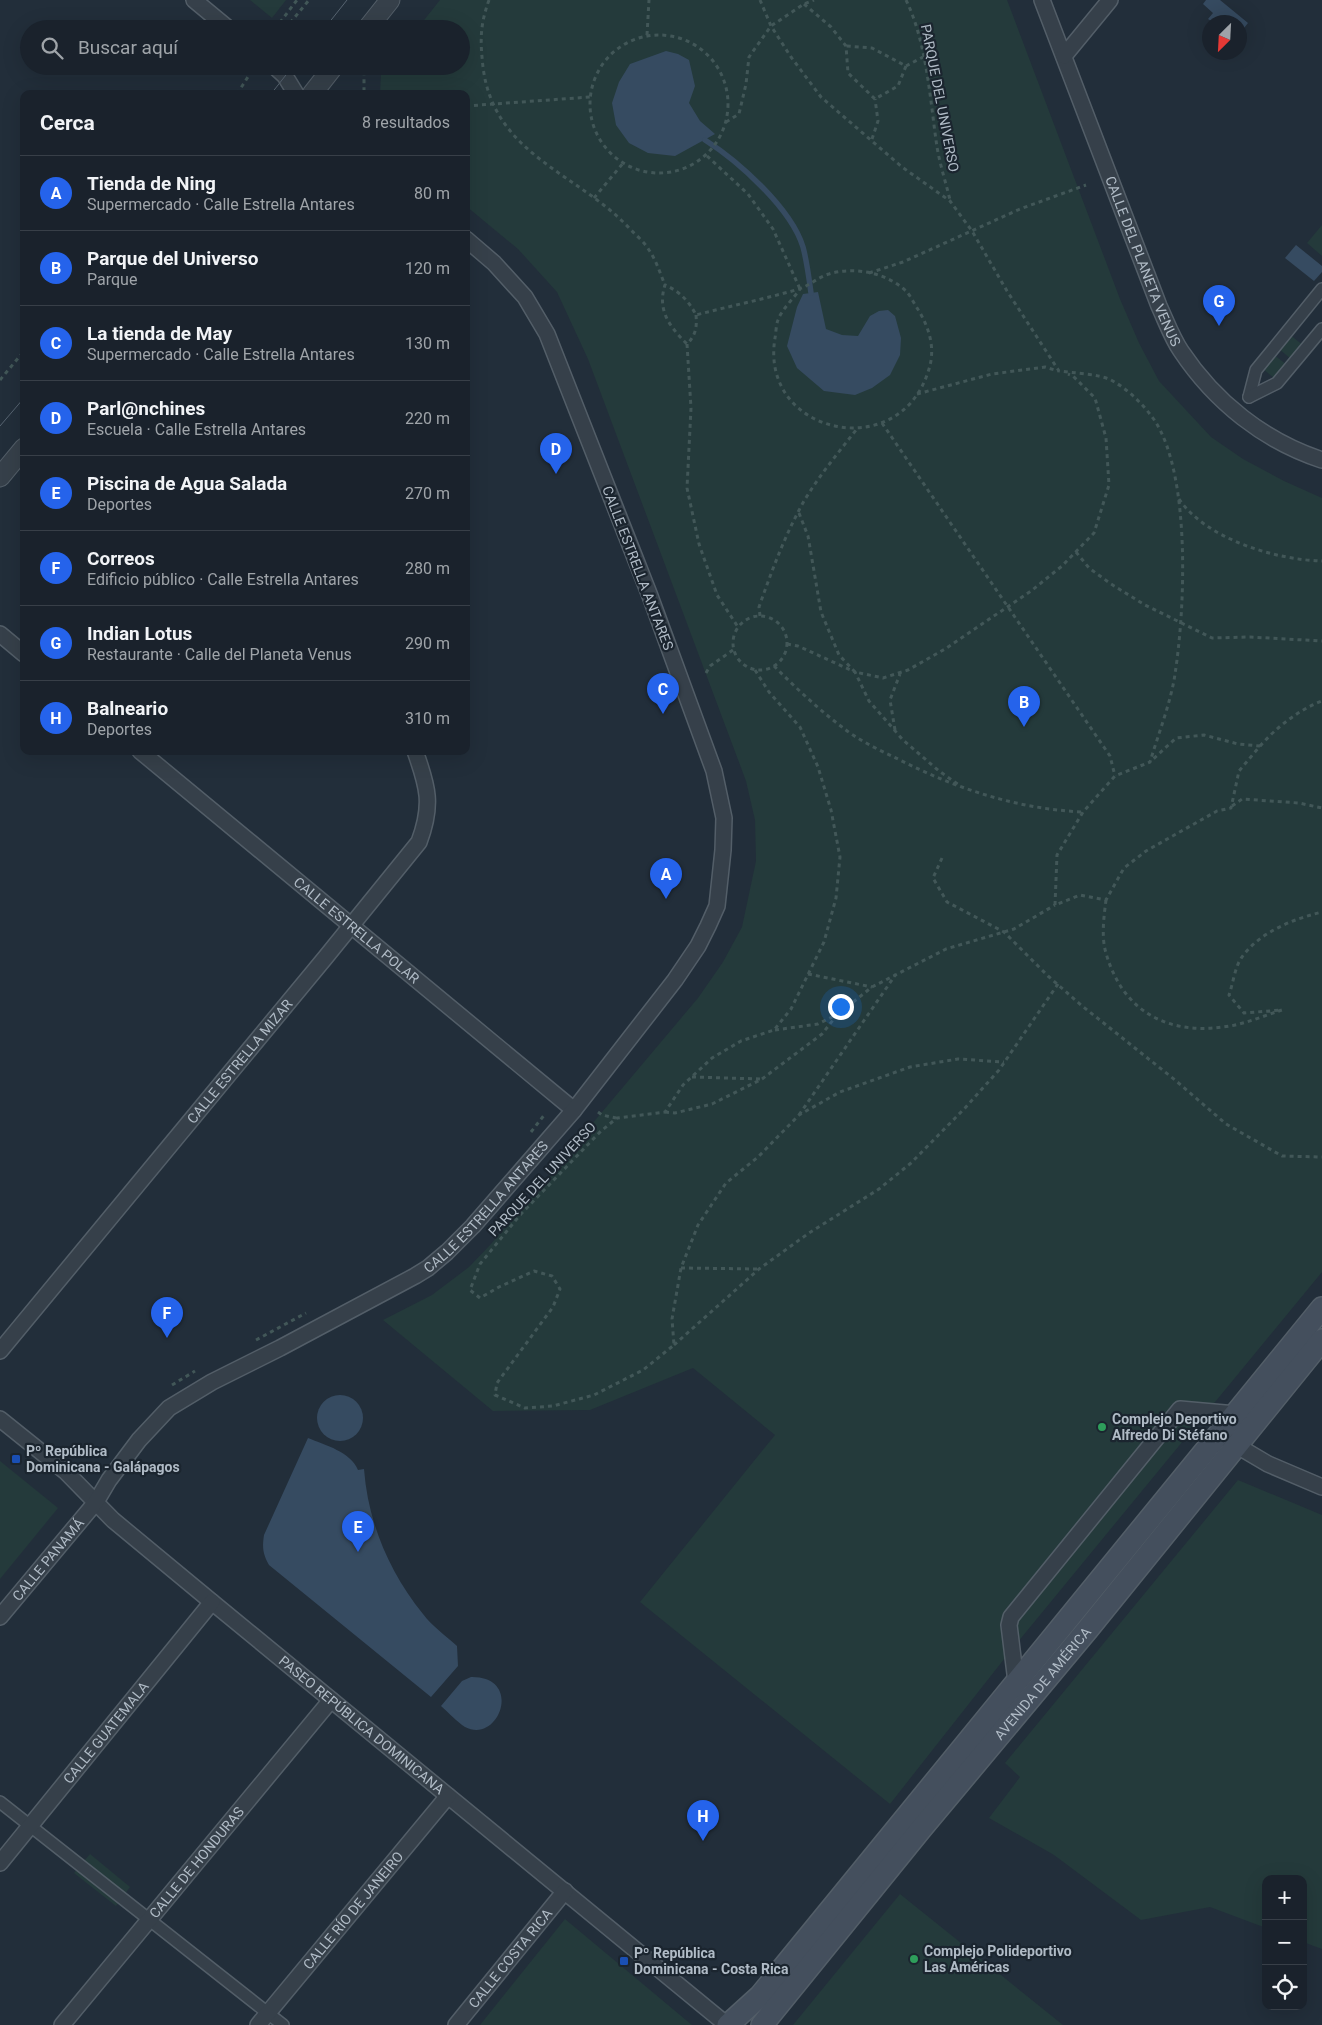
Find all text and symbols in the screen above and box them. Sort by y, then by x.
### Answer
north arrow [1202,15,1247,60]
search box [20,20,470,75]
street label: PARQUE DEL UNIVERSO [918,23,962,173]
icon: search [38,34,66,62]
text: Buscar aquí [78,36,178,59]
text: Cerca [40,111,95,135]
text: 8 resultados [362,113,450,132]
text: Tienda de Ning [87,172,216,195]
street label: CALLE DEL PLANETA VENUS [1102,174,1184,349]
text: A [51,184,61,203]
text: 80 m [414,184,450,203]
text: Supermercado · Calle Estrella Antares [87,195,355,214]
text: Parque del Universo [87,247,259,270]
text: B [51,259,61,278]
text: 120 m [405,259,450,278]
text: Parque [87,270,137,289]
pin: G [1203,285,1235,326]
text: La tienda de May [87,322,232,345]
text: C [51,334,61,353]
text: 130 m [405,334,450,353]
text: Supermercado · Calle Estrella Antares [87,345,355,364]
text: Parl@nchines [87,397,205,420]
text: D [51,409,61,428]
text: 220 m [405,409,450,428]
text: Escuela · Calle Estrella Antares [87,420,306,439]
pin: D [540,433,572,474]
text: Piscina de Agua Salada [87,472,287,495]
text: E [52,484,61,503]
text: 270 m [405,484,450,503]
street label: CALLE ESTRELLA ANTARES [599,484,677,652]
text: Deportes [87,495,152,514]
text: Correos [87,547,155,570]
text: F [52,559,60,578]
text: 280 m [405,559,450,578]
text: Edificio público · Calle Estrella Antares [87,570,359,589]
text: Indian Lotus [87,622,192,645]
text: G [51,634,61,653]
text: 290 m [405,634,450,653]
text: Restaurante · Calle del Planeta Venus [87,645,352,664]
pin: C [647,673,679,714]
pin: B [1008,686,1040,727]
text: Balneario [87,697,168,720]
text: H [50,709,62,728]
text: 310 m [405,709,450,728]
text: Deportes [87,720,152,739]
pin: A [650,858,682,899]
street label: CALLE ESTRELLA POLAR [291,874,423,987]
your location [828,994,854,1020]
street label: CALLE ESTRELLA MIZAR [184,996,296,1127]
street label: PARQUE DEL UNIVERSO [485,1119,599,1239]
street label: CALLE ESTRELLA ANTARES [420,1138,551,1276]
pin: F [151,1297,183,1338]
place label: Complejo Deportivo Alfredo Di Stéfano [1112,1411,1237,1443]
marker: Complejo Deportivo Alfredo Di Stéfano [1096,1421,1108,1433]
place label: Pº República Dominicana - Galápagos [26,1443,180,1475]
marker: Pº República Dominicana - Galápagos [10,1453,22,1465]
pin: E [342,1511,374,1552]
street label: CALLE PANAMÁ [9,1514,87,1604]
street label: AVENIDA DE AMÉRICA [991,1624,1094,1743]
street label: PASEO REPÚBLICA DOMINICANA [276,1652,447,1797]
street label: CALLE GUATEMALA [60,1679,152,1787]
pin: H [687,1800,719,1841]
street label: CALLE DE HONDURAS [146,1804,247,1921]
street label: CALLE RÍO DE JANEIRO [300,1848,406,1972]
map controls [1262,1875,1307,2010]
button: + [1262,1875,1307,1920]
street label: CALLE COSTA RICA [465,1906,555,2011]
button: − [1262,1920,1307,1965]
place label: Complejo Polideportivo Las Américas [924,1943,1072,1975]
place label: Pº República Dominicana - Costa Rica [634,1945,789,1977]
marker: Complejo Polideportivo Las Américas [908,1953,920,1965]
marker: Pº República Dominicana - Costa Rica [618,1955,630,1967]
button: locate [1262,1965,1307,2010]

